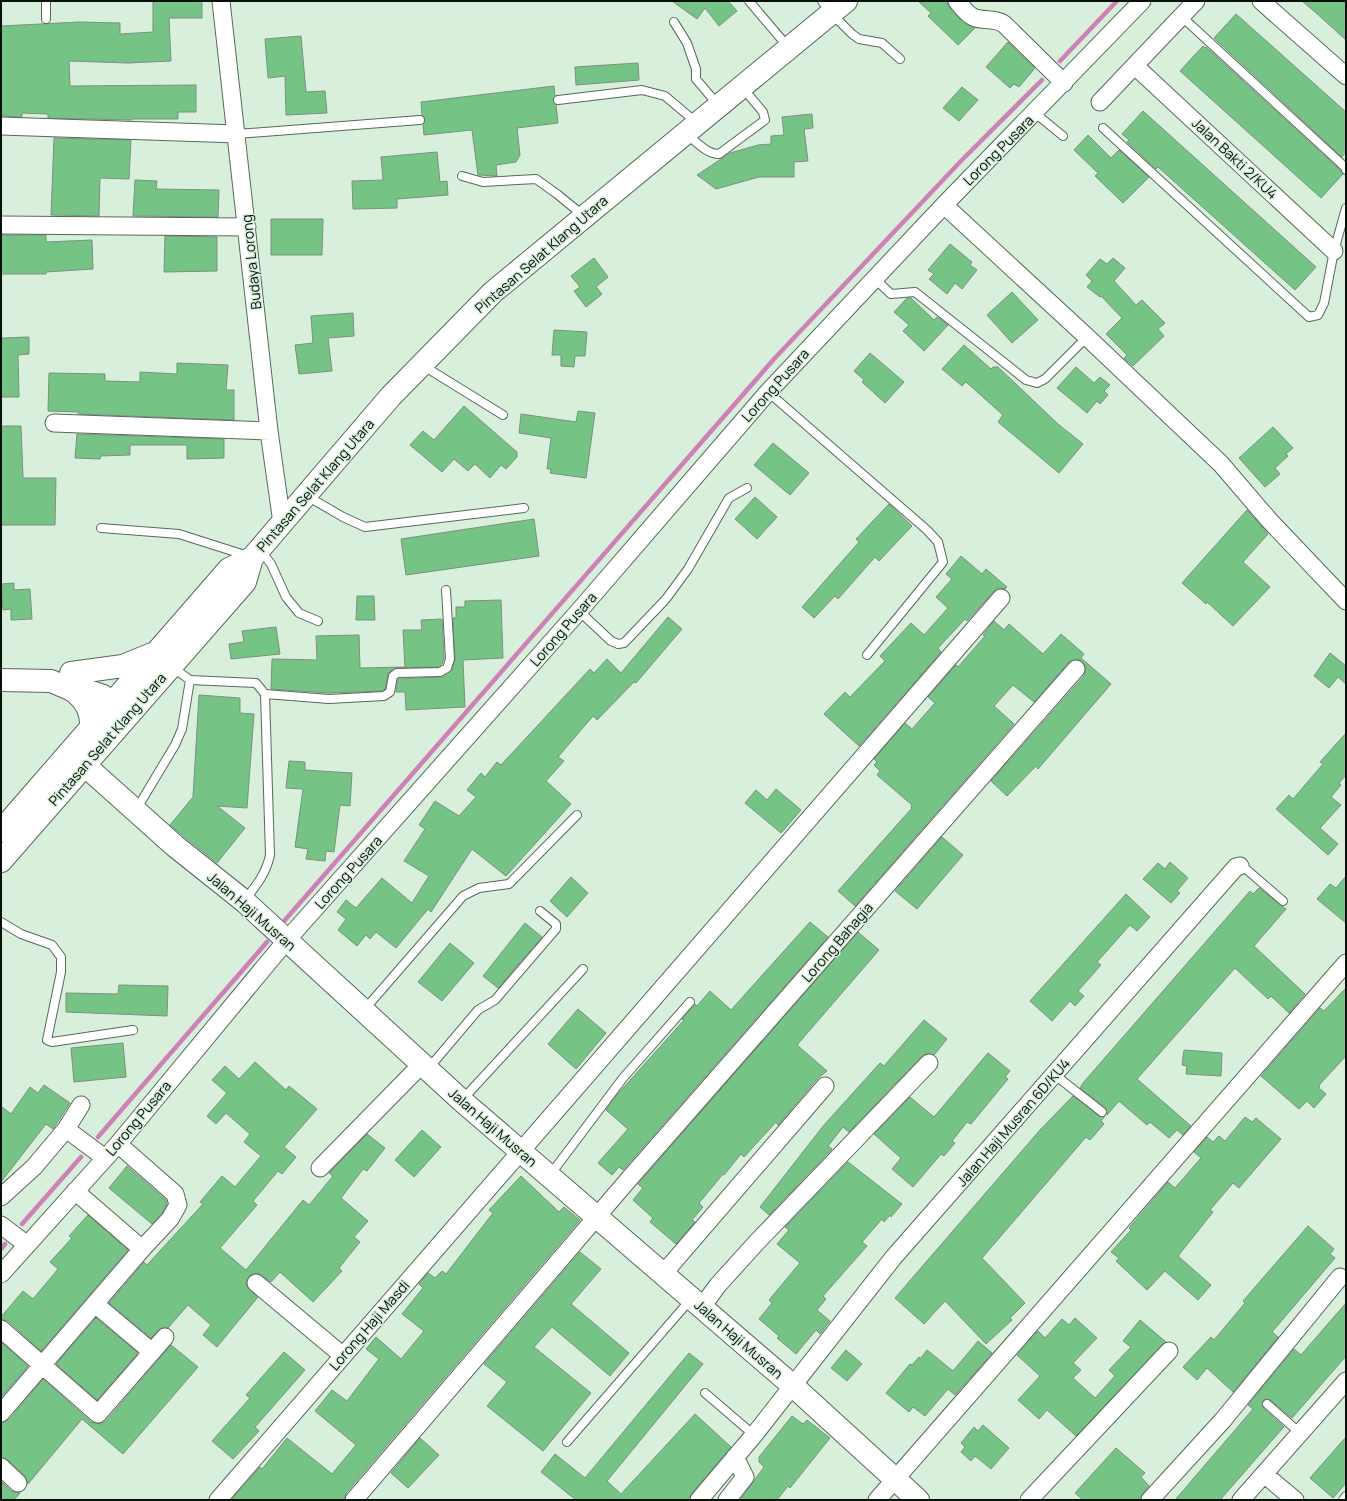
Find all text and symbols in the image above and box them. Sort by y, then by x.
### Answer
street label: Lorong Pusara [959,111,1037,189]
street label: Jalan Bakti 2/KU4 [1188,113,1282,203]
street label: Pintasan Selat Klang Utara [470,191,612,317]
street label: Budaya Lorong [237,214,265,310]
street label: Lorong Pusara [737,344,813,426]
street label: Pintasan Selat Klang Utara [252,414,378,556]
street label: Lorong Pusara [525,588,601,670]
street label: Pintasan Selat Klang Utara [44,668,170,810]
street label: Lorong Pusara [310,831,386,913]
street label: Jalan Haji Musran [204,867,300,955]
street label: Lorong Bahagia [797,898,877,986]
street label: Jalan Haji Musran 6D/KU4 [952,1054,1074,1190]
street label: Lorong Pusara [101,1076,175,1160]
street label: Jalan Haji Musran [445,1083,541,1171]
street label: Lorong Haji Masdi [325,1276,413,1374]
street label: Jalan Haji Musran [691,1295,787,1383]

